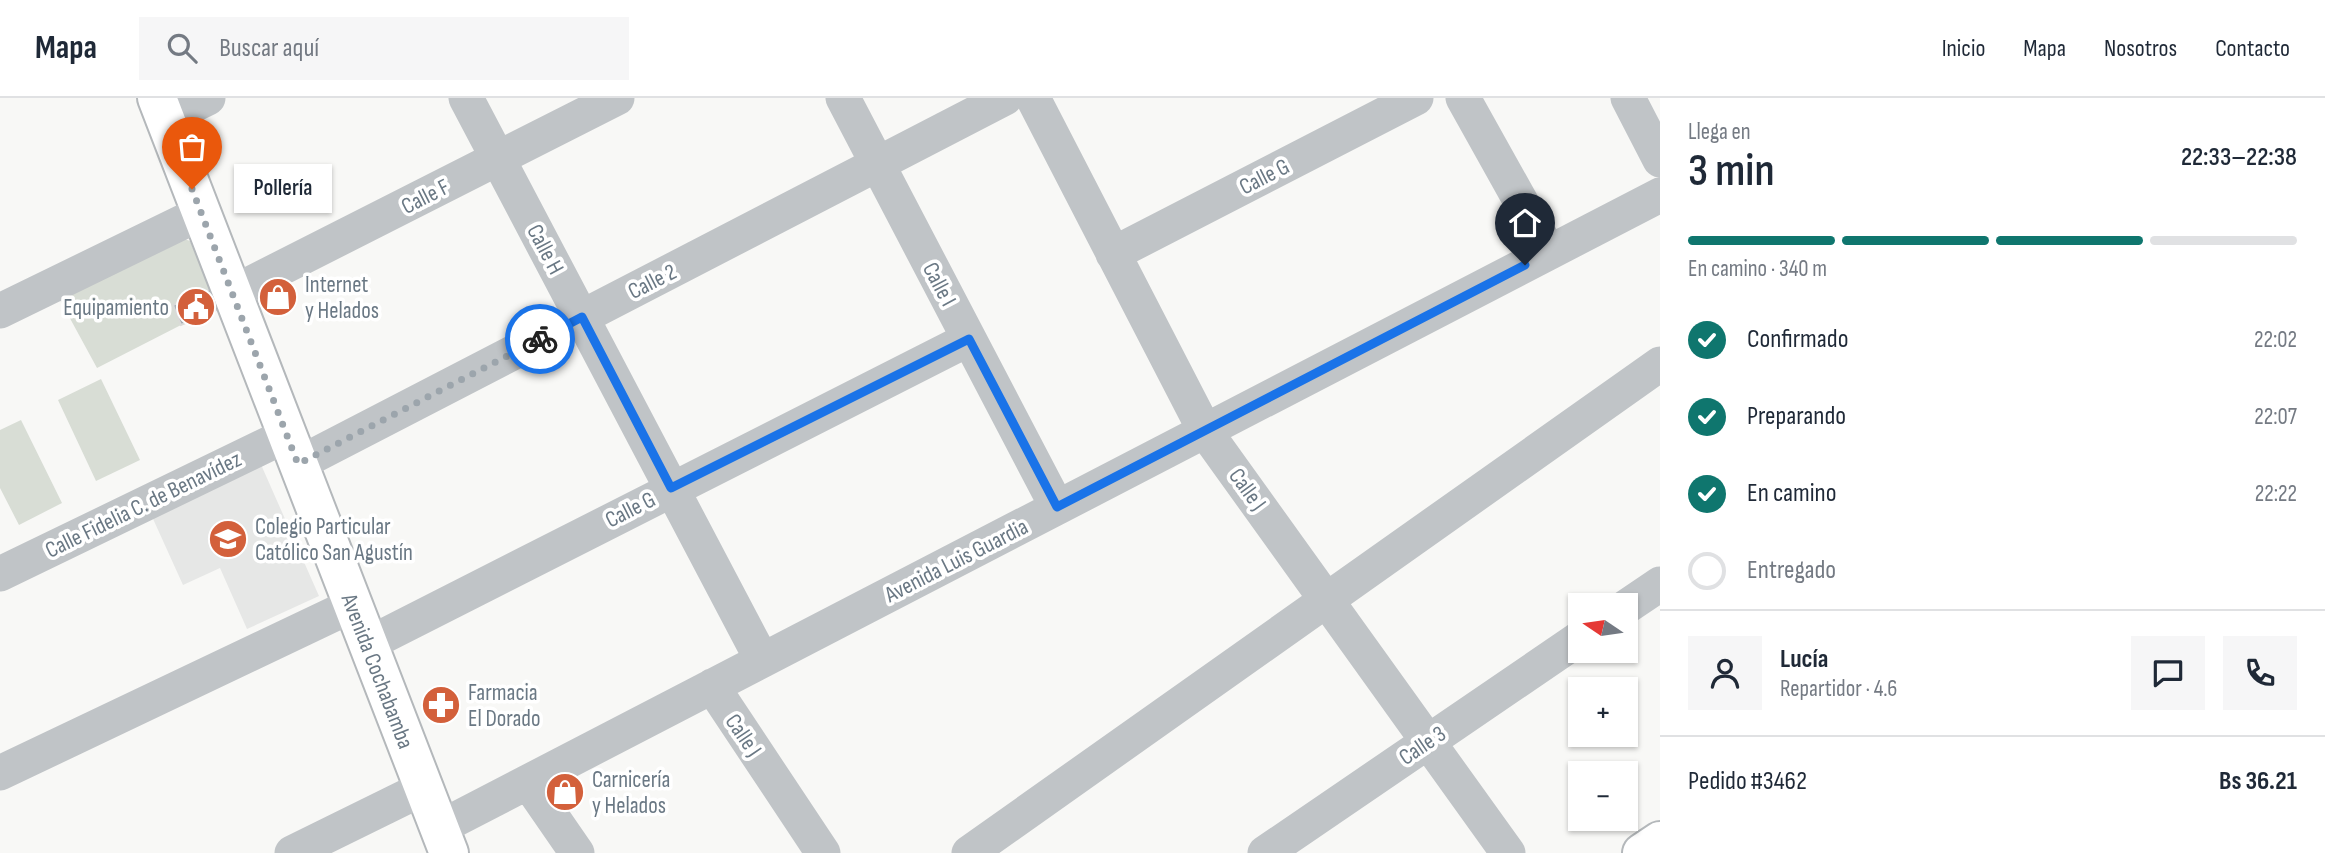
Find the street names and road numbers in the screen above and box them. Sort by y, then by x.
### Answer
street label: Calle G [1235,152,1294,201]
street label: Calle F [397,173,454,221]
street label: Calle H [520,220,570,279]
street label: Calle 2 [624,258,681,306]
street label: Calle I [916,258,962,311]
street label: Calle Fidelia C. de Benavídez [41,445,246,565]
street label: Calle J [1222,463,1272,516]
street label: Calle G [601,485,660,534]
street label: Avenida Luis Guardia [879,513,1033,609]
street label: Avenida Cochabamba [334,589,419,753]
street label: Calle J [719,709,768,762]
street label: Calle 3 [1394,720,1451,772]

